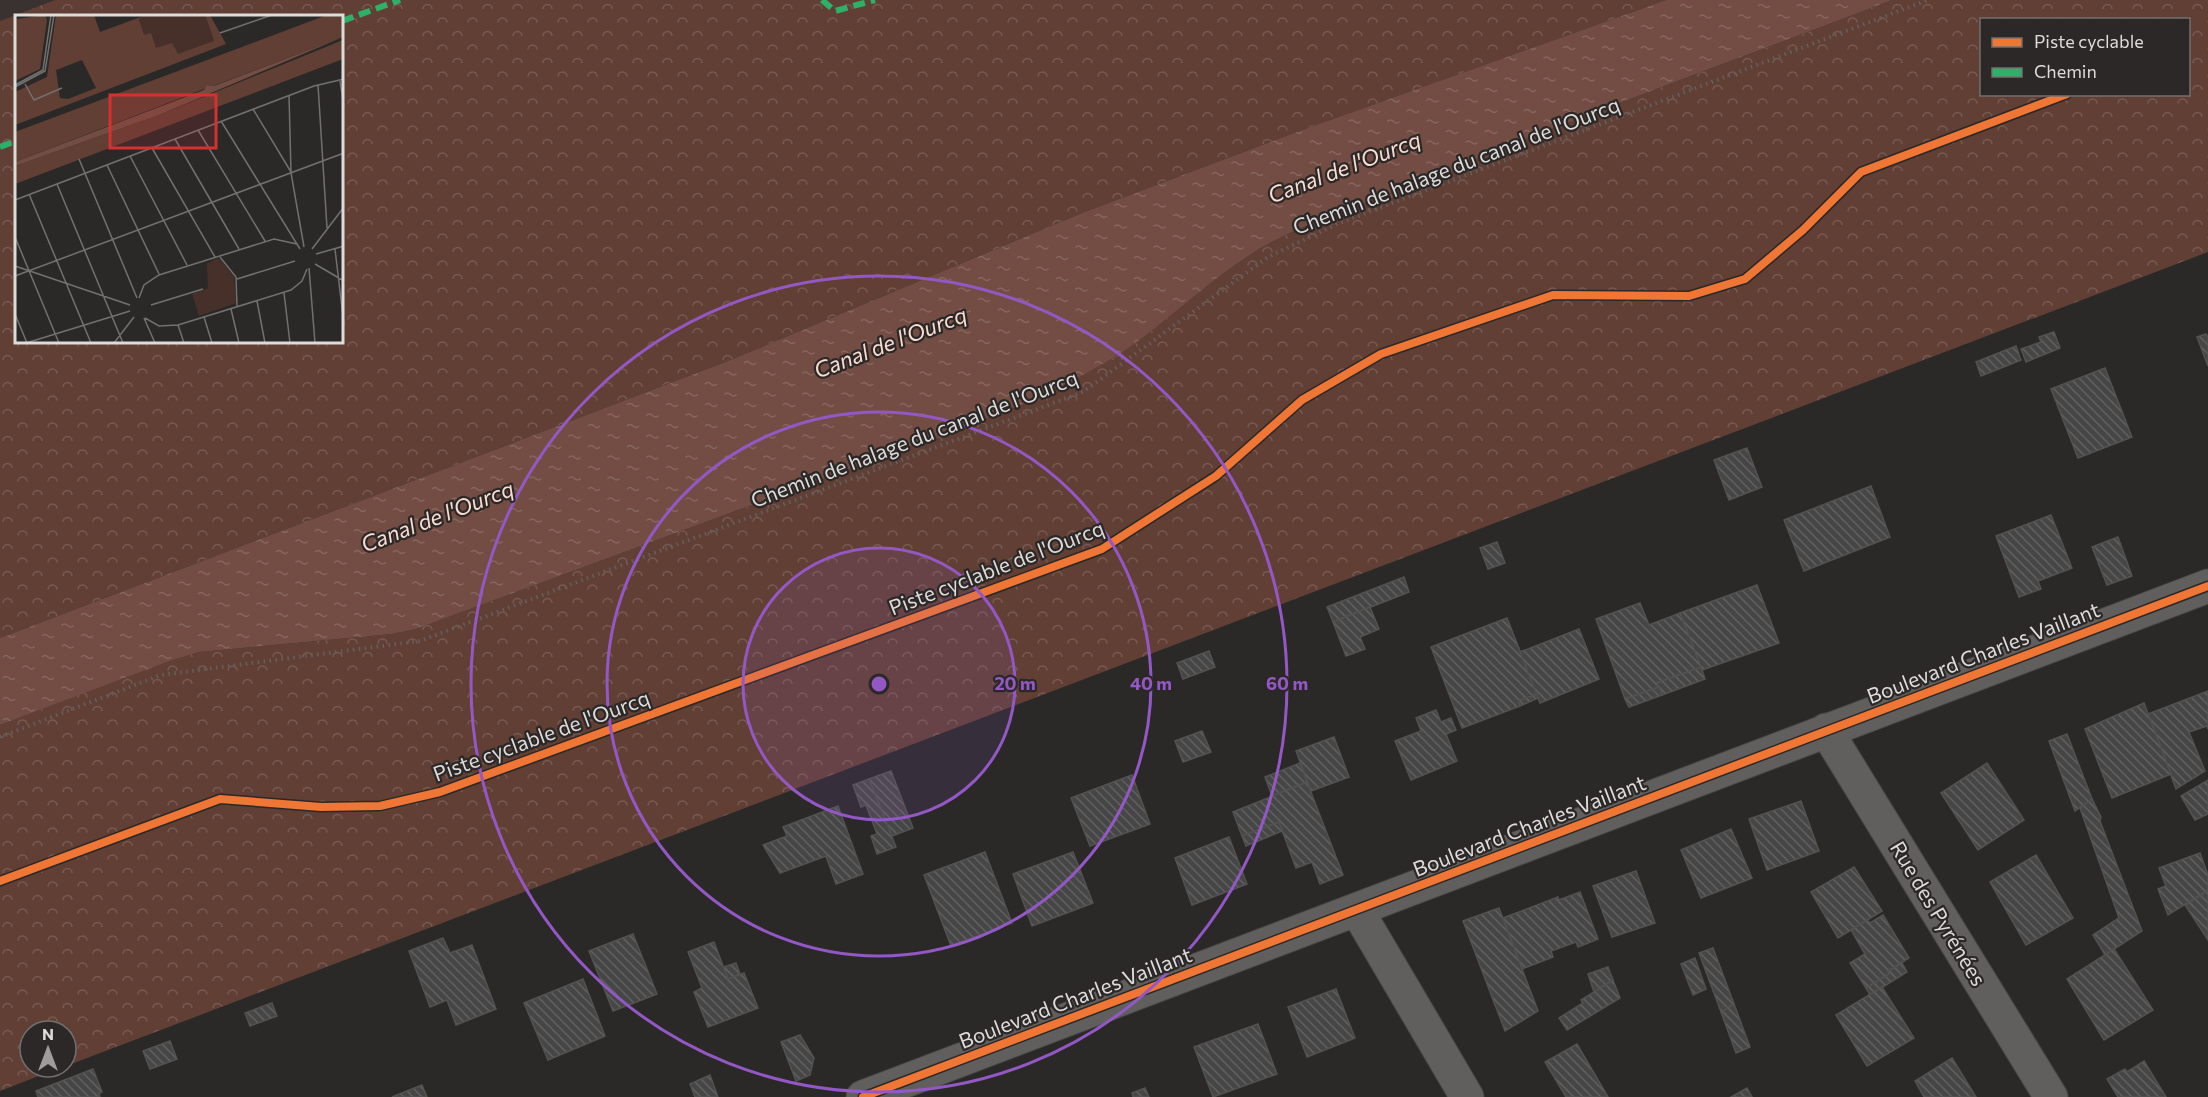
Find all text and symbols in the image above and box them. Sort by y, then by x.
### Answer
inset map [15,15,344,344]
legend [1980,18,2190,96]
text: Piste cyclable [2034,30,2144,52]
text: Chemin [2034,60,2097,82]
street label: Chemin de halage du canal de l'Ourcq [1289,91,1623,239]
water label: Canal de l'Ourcq [1264,125,1424,209]
water label: Canal de l'Ourcq [810,300,970,384]
street label: Chemin de halage du canal de l'Ourcq [747,364,1081,512]
water label: Canal de l'Ourcq [357,474,517,558]
street label: Piste cyclable de l'Ourcq [885,514,1107,620]
street label: Boulevard Charles Vaillant [1863,596,2103,708]
text: 20 m [994,672,1036,694]
text: 40 m [1130,672,1172,694]
text: 60 m [1266,672,1308,694]
centre of rings [869,674,889,694]
street label: Piste cyclable de l'Ourcq [429,684,653,786]
street label: Boulevard Charles Vaillant [1409,769,1649,881]
street label: Rue des Pyrénées [1886,836,1992,990]
street label: Boulevard Charles Vaillant [955,941,1195,1053]
north arrow [18,1019,78,1079]
text: N [42,1024,54,1043]

